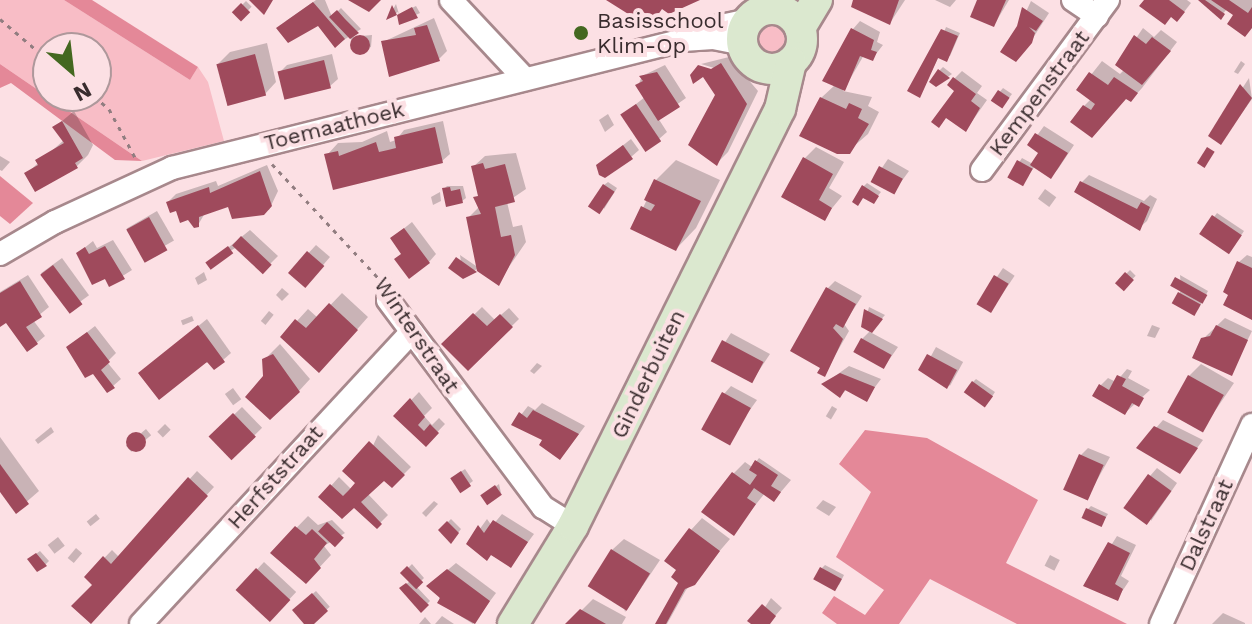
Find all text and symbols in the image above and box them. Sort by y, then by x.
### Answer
place label: Basisschool Klim-Op [597,7,724,58]
marker: Basisschool Klim-Op [572,24,590,42]
street label: Kempenstraat [983,25,1095,161]
north arrow [32,32,112,112]
text: N [69,77,96,107]
street label: Toemaathoek [261,96,407,156]
street label: Winterstraat [369,272,465,398]
street label: Ginderbuiten [606,305,690,443]
street label: Herfststraat [222,420,328,534]
street label: Dalstraat [1173,475,1239,575]

